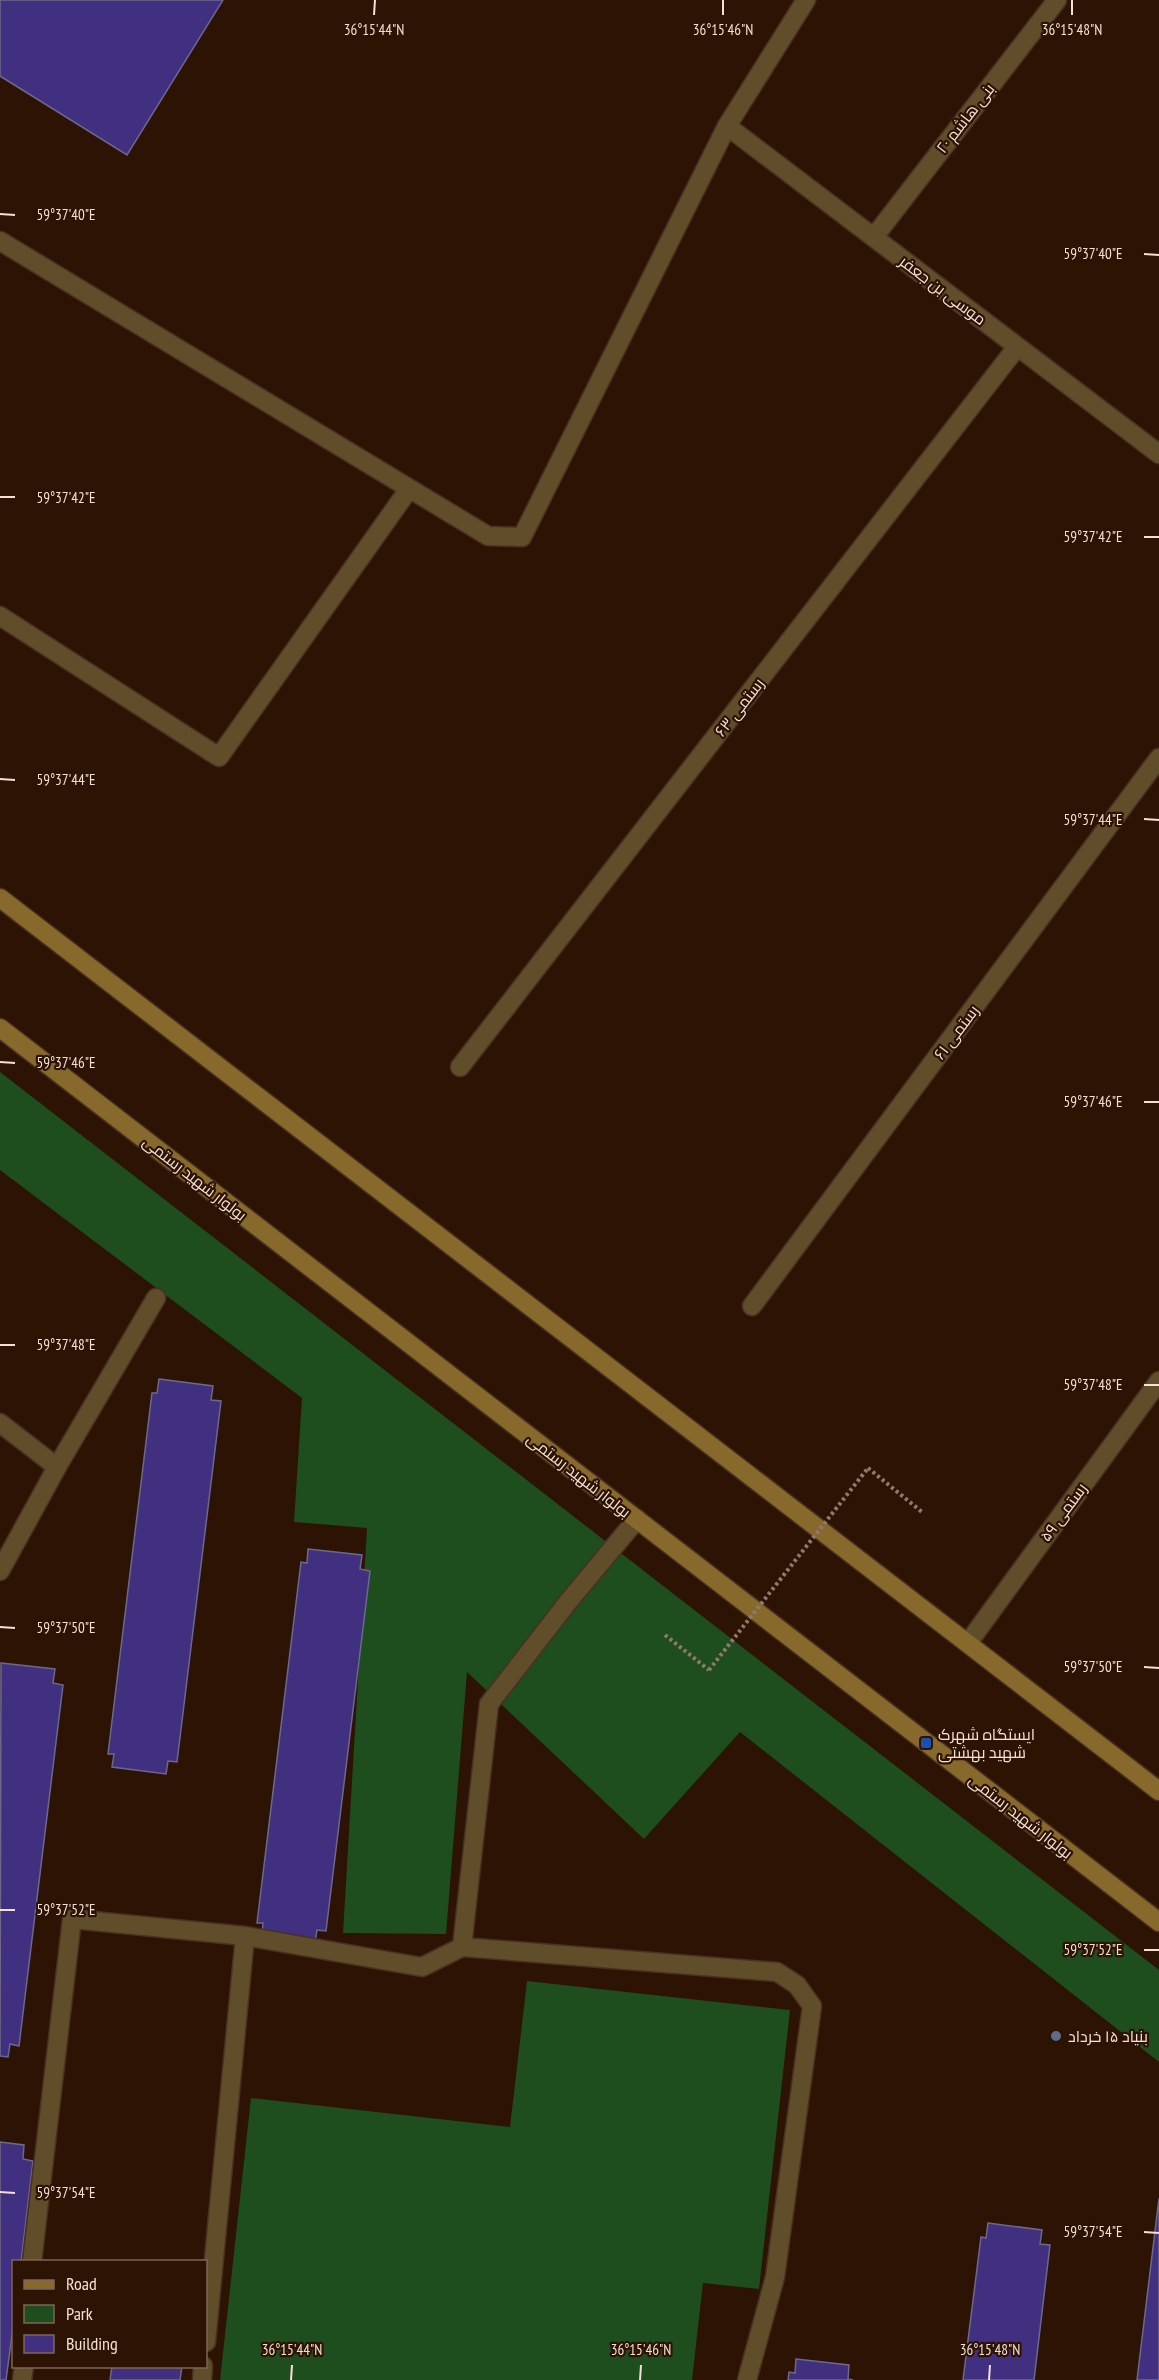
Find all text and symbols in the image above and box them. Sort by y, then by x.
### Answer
text: 36°15'44"N [344,20,404,39]
text: 36°15'46"N [693,20,753,39]
text: 36°15'48"N [1042,20,1102,39]
street label: بنی هاشم ۲۰ [931,79,1000,158]
text: 59°37'40"E [36,205,96,224]
text: 59°37'40"E [1063,244,1123,263]
street label: موسی بن جعفر [894,250,990,330]
text: 59°37'42"E [36,488,96,507]
text: 59°37'42"E [1063,527,1123,546]
street label: رستمی ۶۳ [710,674,769,741]
text: 59°37'44"E [36,770,96,789]
text: 59°37'44"E [1063,810,1123,829]
street label: رستمی ۶۱ [929,1001,984,1064]
text: 59°37'46"E [36,1053,96,1072]
text: 59°37'46"E [1063,1092,1123,1111]
street label: بولوار شهید رستمی [138,1131,251,1226]
text: 59°37'48"E [36,1335,96,1354]
text: 59°37'48"E [1063,1375,1123,1394]
street label: بولوار شهید رستمی [522,1428,635,1523]
street label: رستمی ۵۹ [1035,1479,1092,1546]
text: 59°37'50"E [36,1618,96,1637]
text: 59°37'50"E [1063,1657,1123,1676]
place label: ایستگاه شهرک شهید بهشتی [938,1724,1035,1763]
marker: ایستگاه شهرک شهید بهشتی [919,1736,933,1750]
street label: بولوار شهید رستمی [964,1769,1077,1864]
text: 59°37'52"E [36,1900,96,1919]
text: 59°37'52"E [1063,1940,1123,1959]
place label: بنیاد ۱۵ خرداد [1068,2026,1148,2046]
marker: بنیاد ۱۵ خرداد [1049,2029,1063,2043]
text: 59°37'54"E [36,2183,96,2202]
text: 59°37'54"E [1063,2222,1123,2241]
legend [12,2260,207,2368]
text: Road [66,2272,97,2295]
text: Park [66,2302,93,2325]
text: Building [66,2332,118,2355]
text: 36°15'44"N [262,2340,322,2359]
text: 36°15'46"N [611,2340,671,2359]
text: 36°15'48"N [960,2340,1020,2359]

